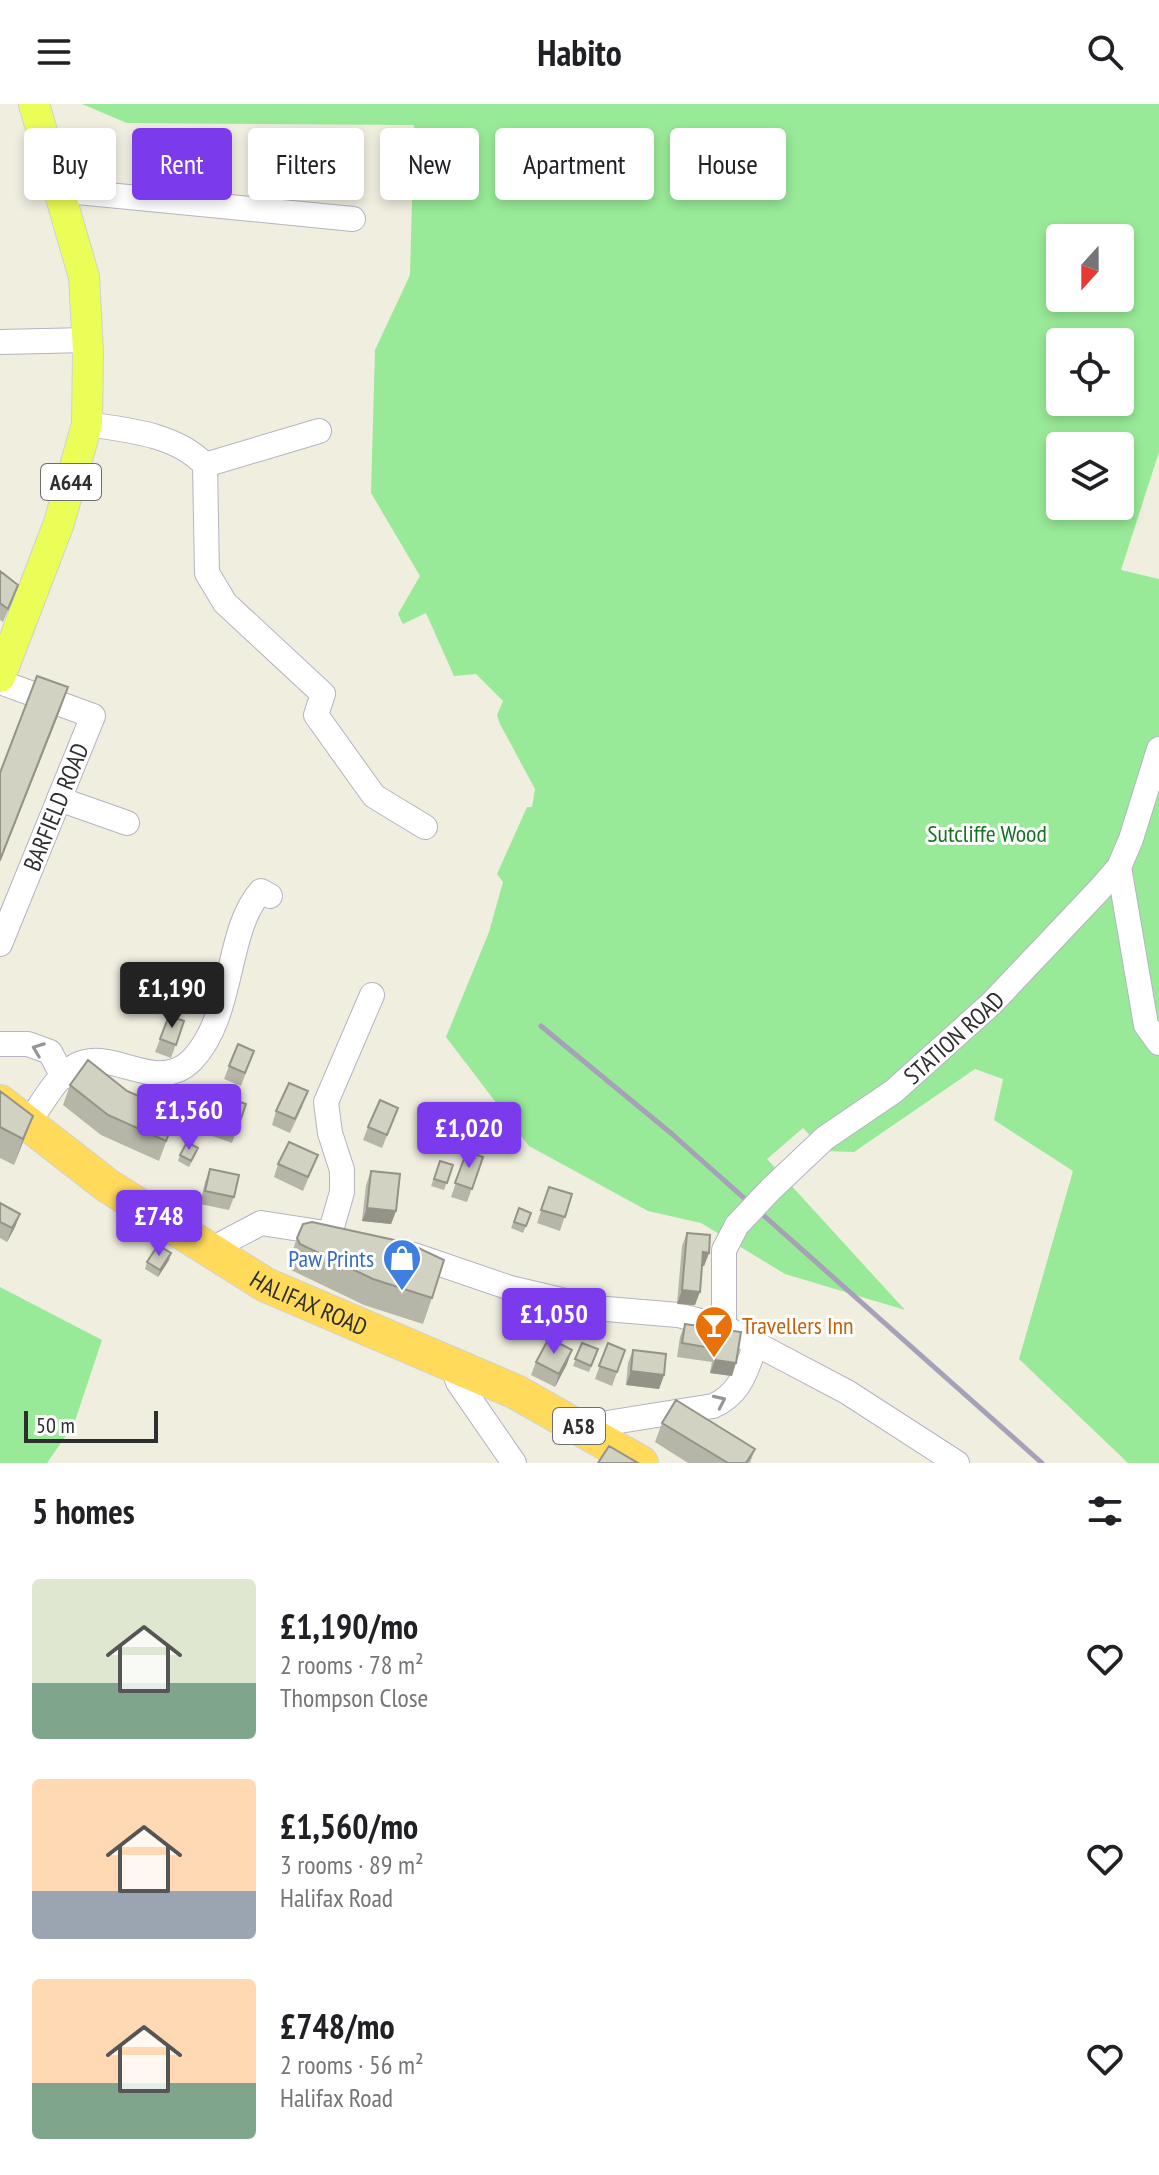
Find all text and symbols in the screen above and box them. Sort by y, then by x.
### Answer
text: Habito [537,29,622,76]
icon: menu [32,30,76,74]
icon: search [1083,30,1127,74]
chip: Buy [24,128,116,200]
chip: Rent [132,128,232,200]
chip: Filters [248,128,364,200]
chip: New [380,128,479,200]
chip: Apartment [495,128,654,200]
chip: House [670,128,786,200]
north arrow [1046,224,1134,312]
map controls [1046,224,1134,520]
button: locate [1046,328,1134,416]
button: layers [1046,432,1134,520]
road number: A644 [41,464,101,500]
street label: BARFIELD ROAD [16,739,96,875]
park label: Sutcliffe Wood [927,818,1047,849]
pin: £1,190 [107,962,237,1030]
text: £1,190 [138,971,206,1004]
street label: STATION ROAD [897,984,1011,1091]
one-way arrow [32,1042,46,1059]
pin: £1,560 [124,1084,254,1152]
text: £1,560 [155,1093,223,1126]
pin: £1,020 [404,1102,534,1170]
text: £1,020 [435,1111,503,1144]
pin: £748 [112,1190,206,1258]
text: £748 [134,1199,184,1232]
shop icon: Paw Prints [381,1237,423,1292]
place label: Paw Prints [288,1243,374,1274]
street label: HALIFAX ROAD [245,1264,372,1342]
pin: £1,050 [489,1288,619,1356]
text: £1,050 [520,1297,588,1330]
bar icon: Travellers Inn [693,1304,735,1359]
place label: Travellers Inn [742,1310,854,1341]
one-way arrow [712,1395,726,1411]
scale bar [24,1407,158,1443]
road number: A58 [553,1408,605,1444]
text: 50 m [36,1411,75,1439]
text: 5 homes [32,1489,135,1533]
icon: filters [1083,1489,1127,1533]
text: £1,190/mo [280,1604,418,1648]
icon: home [96,1611,192,1707]
icon: heart [1083,1637,1127,1681]
text: 2 rooms · 78 m² [280,1648,424,1681]
text: Thompson Close [280,1681,428,1714]
text: £1,560/mo [280,1804,418,1848]
icon: home [96,1811,192,1907]
icon: heart [1083,1837,1127,1881]
text: 3 rooms · 89 m² [280,1848,424,1881]
text: Halifax Road [280,1881,393,1914]
text: £748/mo [280,2004,395,2048]
icon: home [96,2011,192,2107]
icon: heart [1083,2037,1127,2081]
text: 2 rooms · 56 m² [280,2048,424,2081]
text: Halifax Road [280,2081,393,2114]

